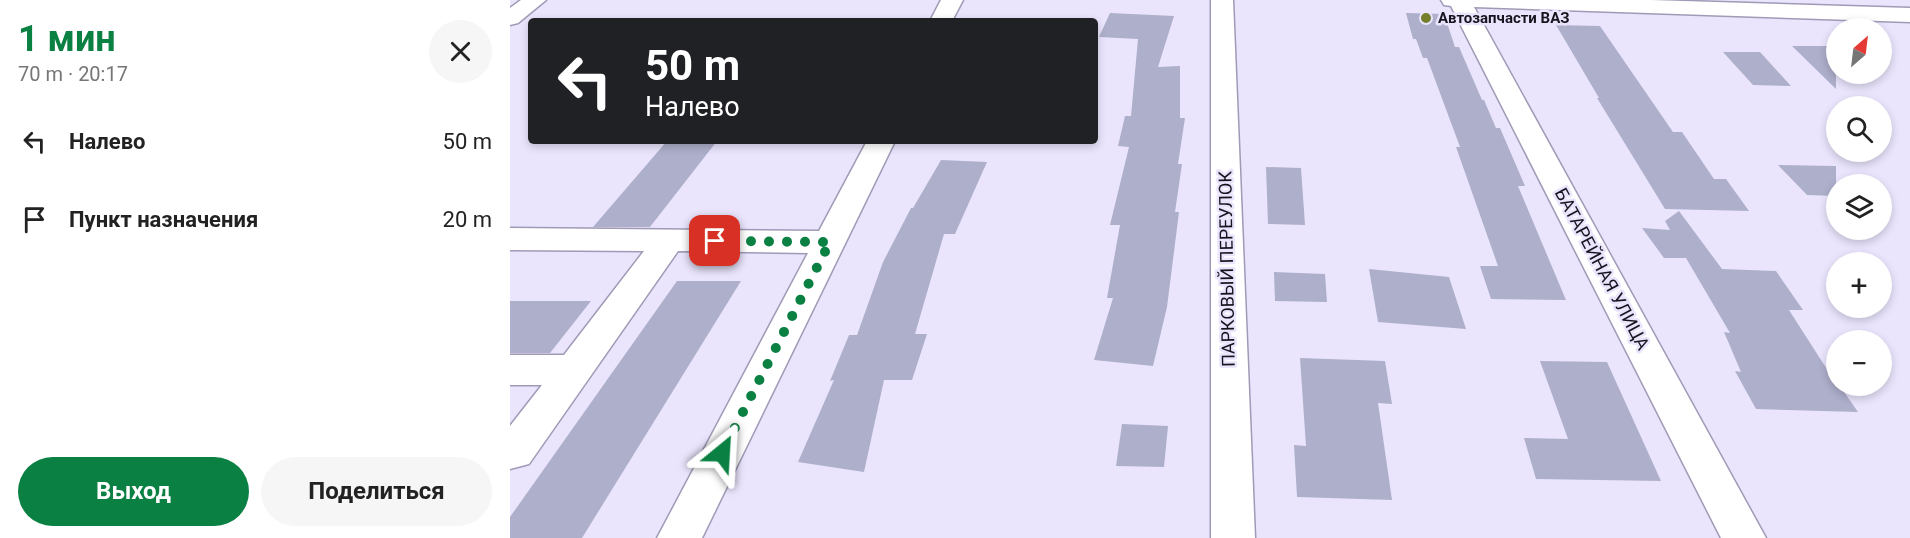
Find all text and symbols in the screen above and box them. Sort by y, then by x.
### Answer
place label: Автозапчасти ВАЗ [1438,9,1570,27]
marker: Автозапчасти ВАЗ [1419,11,1433,25]
text: 1 мин [18,18,116,60]
north arrow [1826,18,1892,84]
map controls [1826,18,1892,396]
button: close [429,20,492,83]
text: 50 m [645,41,740,90]
icon: left [546,42,624,120]
text: 70 m · 20:17 [18,62,128,86]
text: Налево [645,91,740,123]
button: search [1826,96,1892,162]
icon: left [18,125,51,158]
text: Налево [69,129,146,154]
text: 50 m [443,129,492,154]
street label: ПАРКОВЫЙ ПЕРЕУЛОК [1214,170,1239,367]
button: layers [1826,174,1892,240]
street label: БАТАРЕЙНАЯ УЛИЦА [1551,184,1654,354]
icon: arrive [18,203,51,236]
text: Пункт назначения [69,207,258,232]
text: 20 m [443,207,492,232]
pin [689,215,740,266]
icon: arrive [698,224,731,257]
button: + [1826,252,1892,318]
button: − [1826,330,1892,396]
position arrow [690,421,754,485]
button: Выход [18,457,249,526]
button: Поделиться [261,457,492,526]

